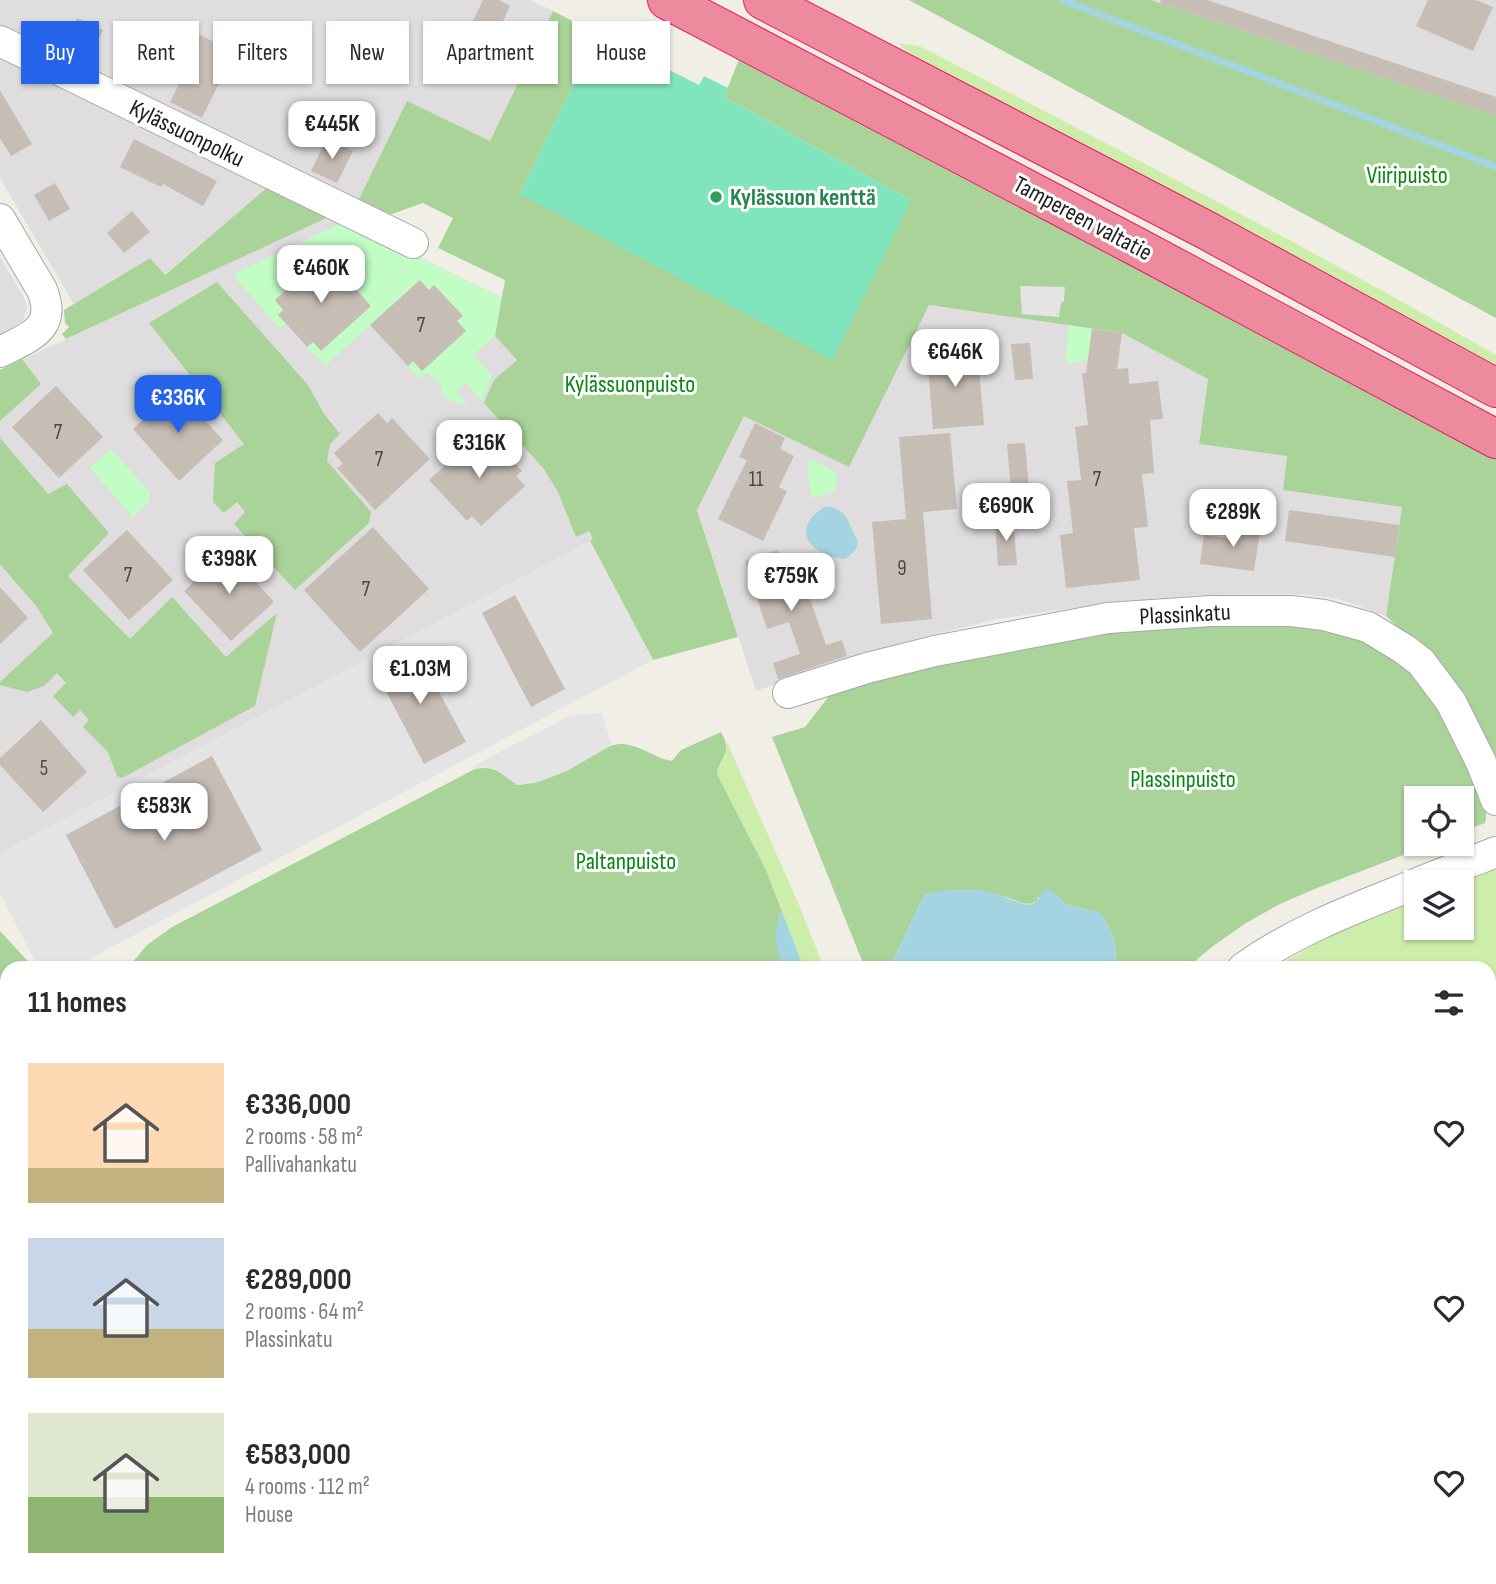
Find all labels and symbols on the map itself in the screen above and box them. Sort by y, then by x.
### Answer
street label: Kylässuonpolku [125,93,249,174]
pin: €445K [283,102,381,161]
park label: Viiripuisto [1366,161,1448,190]
street label: Tampereen valtatie [1009,170,1157,267]
place label: Kylässuon kenttä [730,183,876,212]
marker: Kylässuon kenttä [708,189,724,205]
pin: €460K [272,246,370,305]
house number: 7 [417,313,426,338]
pin: €646K [906,330,1004,389]
park label: Kylässuonpuisto [565,370,695,399]
pin: €336K [129,376,227,435]
house number: 7 [54,420,63,445]
pin: €316K [430,420,528,480]
house number: 7 [375,447,384,472]
house number: 11 [749,467,764,492]
house number: 7 [1093,467,1102,492]
pin: €690K [957,484,1055,543]
pin: €289K [1184,490,1282,549]
pin: €398K [180,536,278,596]
pin: €759K [742,554,840,613]
house number: 9 [897,556,907,581]
house number: 7 [124,563,133,588]
house number: 7 [362,577,371,602]
street label: Plassinkatu [1139,598,1231,631]
pin: €1.03M [363,646,477,706]
house number: 5 [40,756,48,781]
park label: Plassinpuisto [1130,765,1236,794]
pin: €583K [115,784,213,843]
park label: Paltanpuisto [576,847,676,876]

